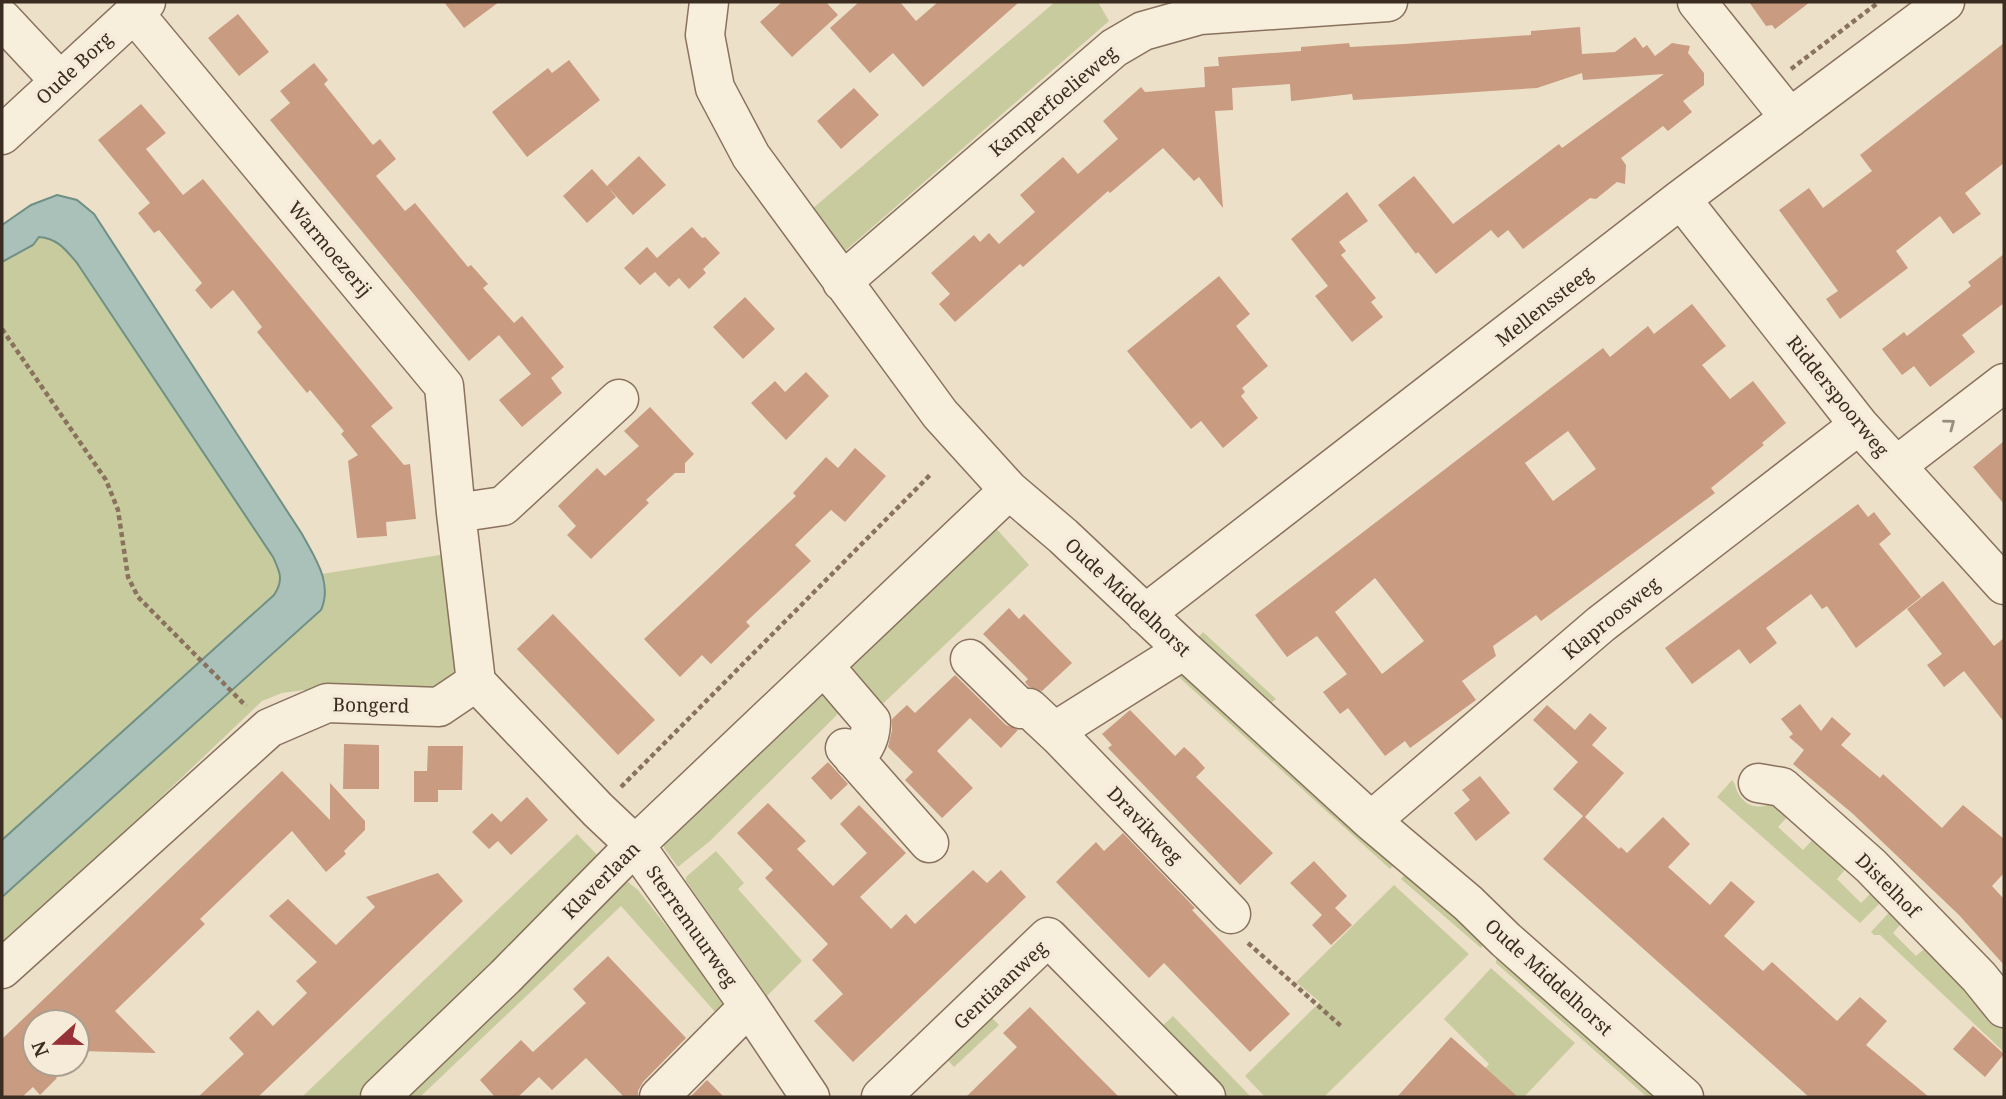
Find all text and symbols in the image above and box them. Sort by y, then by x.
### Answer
street label: Oude Borg [30,26,118,110]
street label: Kamperfoelieweg [983,40,1123,162]
street label: Warmoezerij [282,195,378,303]
street label: Mellenssteeg [1490,260,1598,352]
street label: Ridderspoorweg [1781,330,1895,462]
one-way arrow [1942,420,1955,433]
street label: Oude Middelhorst [1059,532,1197,662]
street label: Klaproosweg [1557,571,1665,665]
street label: Bongerd [332,691,410,719]
street label: Dravikweg [1102,781,1188,869]
street label: Klaverlaan [557,836,645,924]
street label: Distelhof [1850,847,1927,924]
street label: Sterremuurweg [640,860,744,992]
street label: Oude Middelhorst [1480,913,1619,1042]
street label: Gentiaanweg [948,935,1052,1035]
north arrow [21,1008,91,1078]
text: N [25,1037,55,1061]

